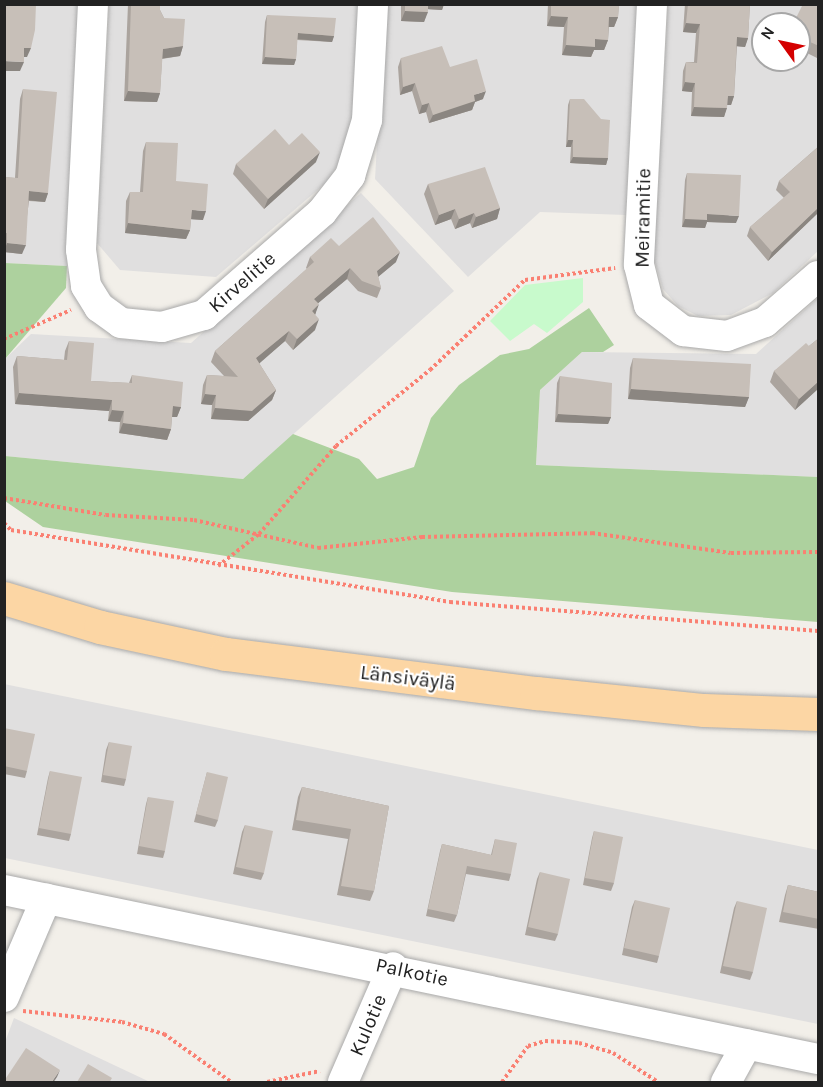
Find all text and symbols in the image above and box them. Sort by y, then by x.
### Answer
north arrow [751,12,811,72]
text: N [756,23,778,43]
street label: Meiramitie [630,168,656,268]
street label: Kirvelitie [204,246,280,318]
street label: Länsiväylä [359,660,457,696]
street label: Palkotie [373,953,451,991]
street label: Kulotie [344,991,392,1059]

